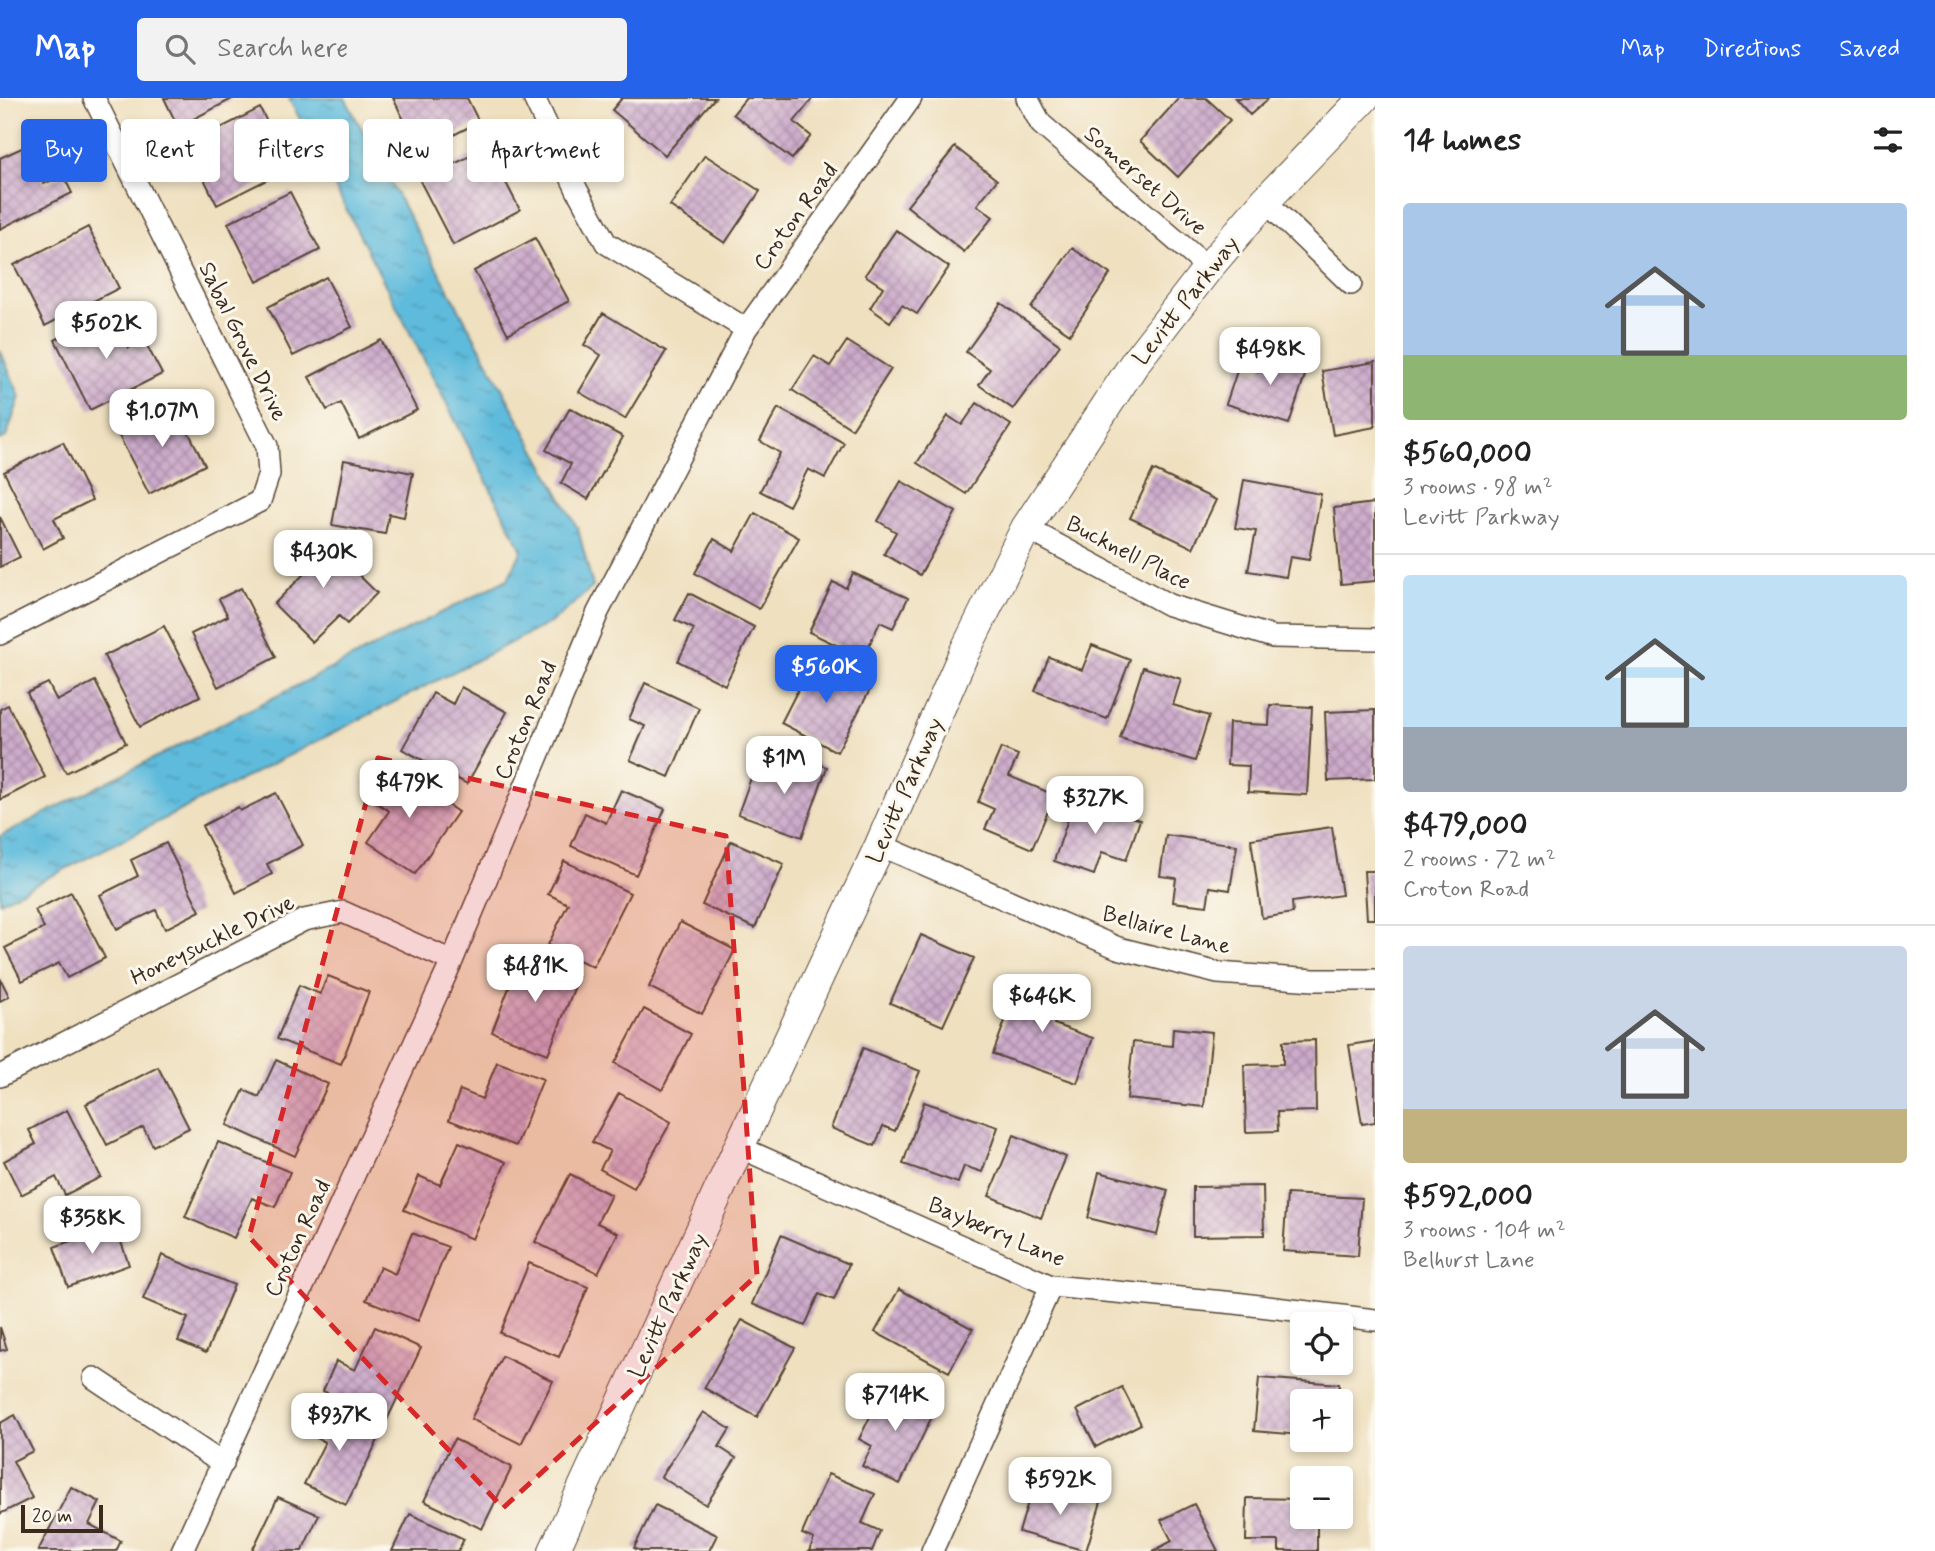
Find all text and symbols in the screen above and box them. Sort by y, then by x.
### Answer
search box [137,18,627,81]
text: Map [35,27,95,71]
icon: search [161,30,199,68]
text: Search here [217,32,348,66]
text: Map [1621,34,1665,65]
text: Directions [1703,34,1801,65]
text: Saved [1839,34,1900,65]
chip: Buy [21,119,107,182]
chip: Rent [121,119,220,182]
chip: Filters [234,119,349,182]
chip: New [363,119,453,182]
chip: Apartment [467,119,624,182]
street label: Somerset Drive [1077,120,1212,243]
text: 14 homes [1403,121,1521,160]
icon: filters [1869,121,1907,159]
street label: Croton Road [747,157,846,277]
street label: Levitt Parkway [1127,230,1247,372]
icon: home [1592,248,1718,374]
street label: Sabal Grove Drive [191,257,294,427]
pin: $502K [57,302,155,361]
text: $502K [71,309,141,339]
pin: $498K [1221,328,1319,387]
text: $498K [1235,335,1305,365]
pin: $1.07M [105,390,219,449]
text: $1.07M [125,397,199,427]
text: $560,000 [1403,434,1532,473]
text: 3 rooms · 98 m² [1403,473,1553,503]
text: Levitt Parkway [1403,503,1560,533]
street label: Bucknell Place [1061,510,1195,598]
pin: $430K [274,531,372,590]
text: $430K [290,538,356,568]
icon: home [1592,620,1718,746]
pin: $560K [777,646,875,705]
text: $560K [791,653,861,683]
street label: Croton Road [488,657,565,785]
street label: Levitt Parkway [860,713,951,868]
pin: $1M [750,736,818,796]
text: $1M [762,744,806,774]
pin: $479K [360,760,458,820]
text: $479K [376,768,442,798]
pin: $327K [1046,776,1144,836]
text: $327K [1062,784,1128,814]
text: $479,000 [1403,806,1527,845]
text: 2 rooms · 72 m² [1403,845,1556,875]
text: Croton Road [1403,875,1529,905]
street label: Honeysuckle Drive [126,888,300,993]
street label: Bellaire Lane [1099,899,1234,962]
pin: $481K [486,944,584,1004]
text: $481K [503,952,567,982]
pin: $646K [993,974,1091,1034]
text: $646K [1009,982,1075,1012]
icon: home [1592,991,1718,1117]
street label: Croton Road [259,1175,339,1302]
text: $592,000 [1403,1177,1533,1216]
street label: Bayberry Lane [923,1191,1069,1275]
pin: $358K [43,1196,141,1256]
text: $358K [60,1204,124,1234]
text: 3 rooms · 104 m² [1403,1216,1566,1246]
street label: Levitt Parkway [622,1229,715,1383]
text: Belhurst Lane [1403,1246,1535,1276]
map controls [1290,1312,1353,1529]
button: locate [1290,1312,1353,1375]
pin: $714K [846,1374,944,1433]
text: $714K [861,1381,929,1411]
button: + [1290,1389,1353,1452]
pin: $937K [290,1394,388,1453]
text: $937K [307,1401,371,1431]
pin: $592K [1011,1458,1109,1517]
text: $592K [1025,1465,1095,1495]
button: − [1290,1466,1353,1529]
scale bar [21,1502,103,1534]
text: 20 m [32,1504,72,1529]

